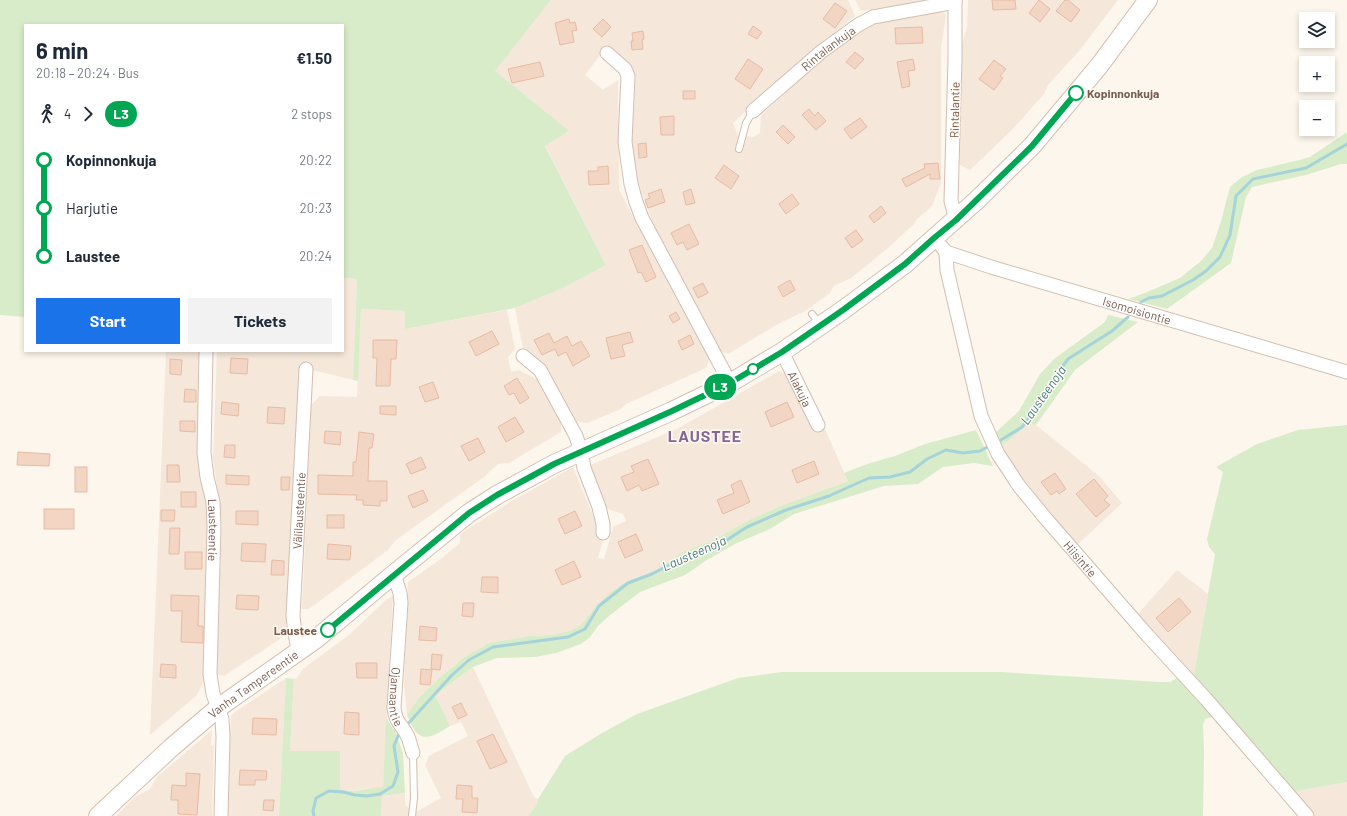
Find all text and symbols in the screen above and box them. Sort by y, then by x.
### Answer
map controls [1299,12,1335,136]
button: layers [1299,12,1335,48]
street label: Rintalankuja [798,23,858,73]
text: 6 min [36,37,88,63]
text: €1.50 [296,49,332,67]
button: + [1299,56,1335,92]
text: 20:18 – 20:24 · Bus [36,65,139,81]
street label: Rintalantie [947,82,961,138]
marker: Kopinnonkuja [1068,85,1084,101]
place label: Kopinnonkuja [1087,86,1159,100]
button: − [1299,100,1335,136]
icon: walk [36,103,58,125]
icon: forward [77,103,99,125]
text: L3 [113,105,129,122]
text: 4 [64,106,71,122]
text: 2 stops [291,106,332,122]
text: Kopinnonkuja [66,151,156,169]
text: 20:22 [299,152,332,168]
text: Harjutie [66,199,118,217]
text: 20:23 [300,200,332,216]
text: Laustee [66,247,120,265]
text: 20:24 [299,248,332,264]
street label: Isomoisiontie [1101,293,1173,327]
button: Start [36,298,180,344]
button: Tickets [188,298,332,344]
water label: Lausteenoja [1017,362,1069,428]
unlabelled marker [747,363,759,375]
street label: Alakuja [786,369,815,409]
line badge: L3 [702,374,738,400]
text: L3 [712,378,728,395]
district label: LAUSTEE [668,426,742,445]
street label: Välilausteentie [290,472,308,549]
street label: Lausteentie [206,499,221,561]
water label: Lausteenoja [660,532,729,574]
street label: Hiisintie [1061,538,1100,579]
marker: Laustee [320,622,336,638]
place label: Laustee [274,623,317,637]
street label: Vanha Tampereentie [205,647,301,721]
street label: Ojamaantie [387,667,406,729]

